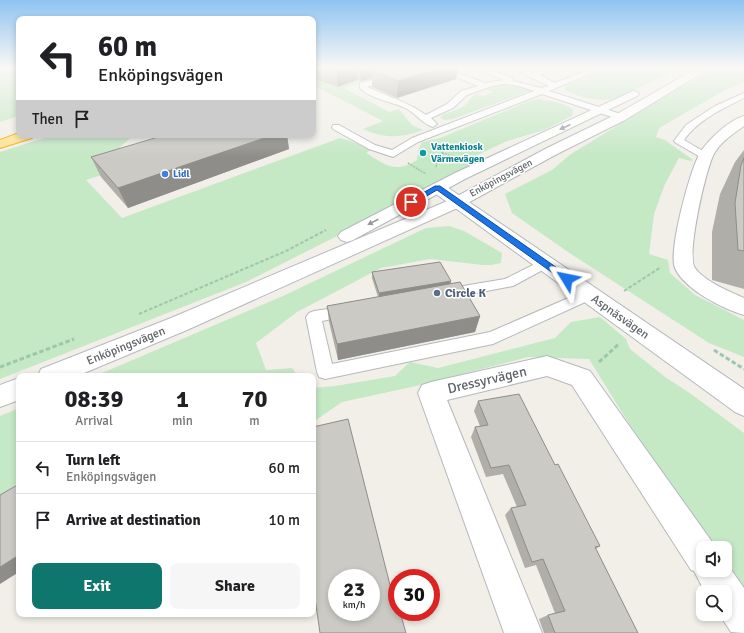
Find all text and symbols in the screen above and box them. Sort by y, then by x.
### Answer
text: 60 m [98,30,157,64]
icon: left [32,32,84,84]
text: Enköpingsvägen [98,64,223,86]
icon: arrive [71,108,93,130]
text: Then [32,110,63,128]
one-way arrow [559,124,571,130]
place label: Vattenkiosk Värmevägen [431,141,485,165]
marker: Vattenkiosk Värmevägen [418,148,428,158]
street label: Enköpingsvägen [467,156,535,200]
place label: Lidl [173,168,190,180]
marker: Lidl [160,169,170,179]
pin [394,185,428,219]
icon: arrive [400,191,422,213]
one-way arrow [368,218,379,225]
position arrow [546,258,588,300]
place label: Circle K [445,286,486,301]
marker: Circle K [432,288,442,298]
street label: Aspnäsvägen [588,292,652,342]
street label: Enköpingsvägen [84,323,168,369]
street label: Dressyrvägen [446,363,528,397]
text: 08:39 [65,384,123,414]
text: 1 [176,384,189,414]
text: 70 [242,384,267,414]
text: Arrival [75,413,113,429]
text: min [172,413,193,429]
text: m [249,413,260,429]
text: Turn left [66,451,120,469]
icon: left [32,457,54,479]
text: 60 m [269,459,300,477]
text: Enköpingsvägen [66,469,156,485]
icon: arrive [32,509,54,531]
text: Arrive at destination [66,511,201,529]
text: 10 m [269,511,300,529]
map controls [696,541,732,621]
button: sound [696,541,732,577]
button: Exit [32,563,162,609]
button: Share [170,563,300,609]
speed limit sign: 30 [388,569,440,621]
text: 23 [343,577,365,602]
button: search [696,585,732,621]
text: km/h [343,599,365,611]

